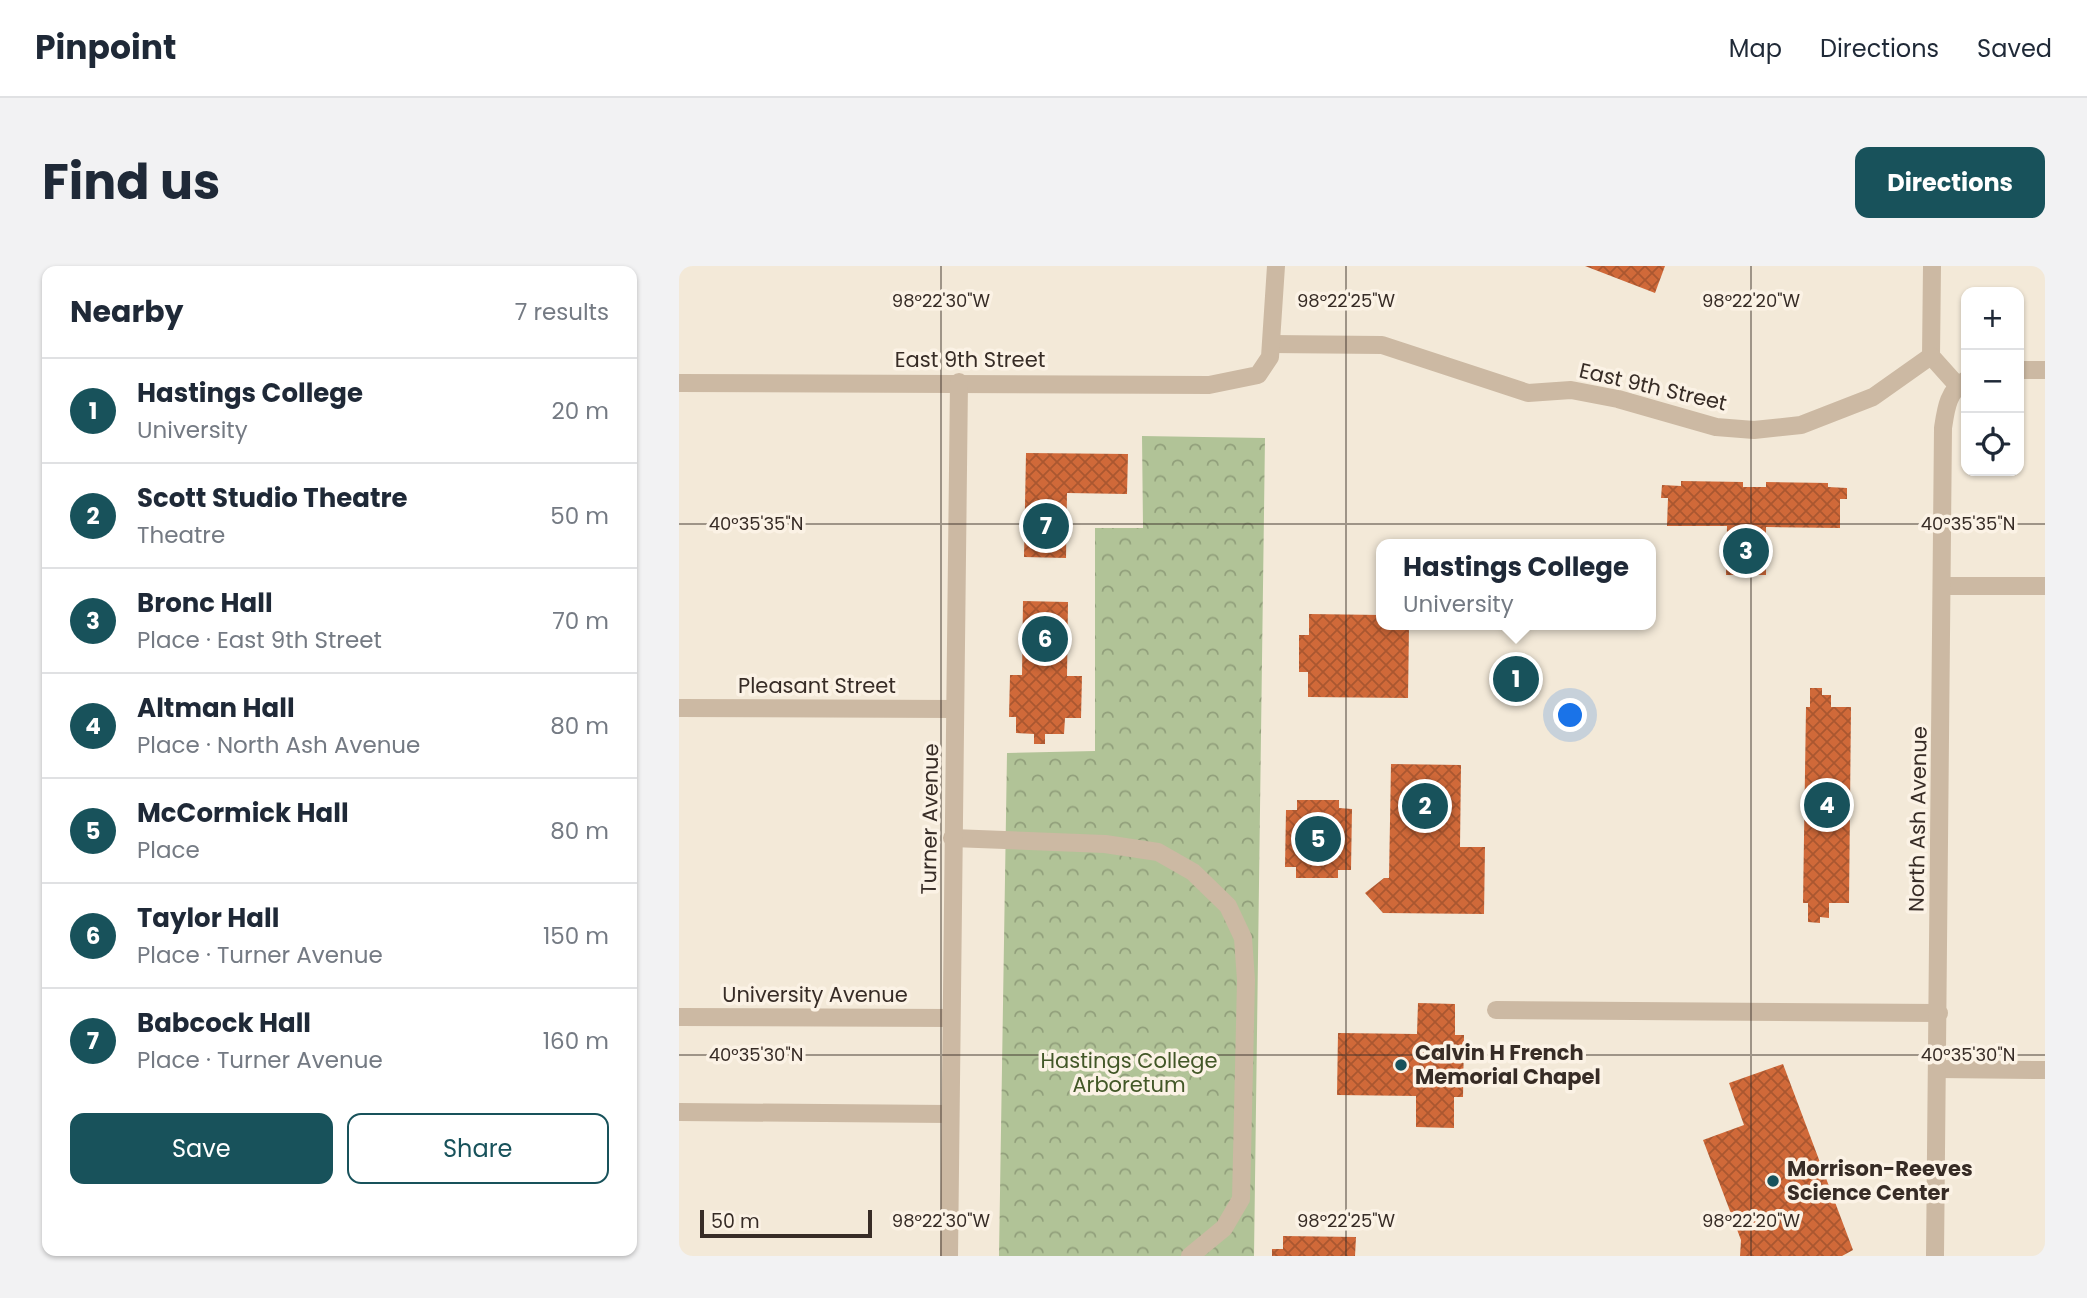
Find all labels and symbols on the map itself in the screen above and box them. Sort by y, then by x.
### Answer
text: 98°22'30"W [892,288,991,313]
text: 98°22'25"W [1297,288,1395,313]
text: 98°22'20"W [1702,288,1800,313]
street label: East 9th Street [895,345,1045,374]
street label: East 9th Street [1576,355,1730,418]
pin: 7 [1023,500,1069,552]
text: 40°35'35"N [709,511,803,536]
text: 40°35'35"N [1921,511,2015,536]
pin: 3 [1723,525,1769,577]
pin: 6 [1022,613,1068,665]
pin: 1 [1493,653,1539,705]
street label: Pleasant Street [738,671,896,700]
your location [1553,698,1587,732]
street label: North Ash Avenue [1901,726,1934,912]
street label: Turner Avenue [914,743,945,895]
pin: 4 [1804,779,1850,831]
pin: 2 [1402,780,1448,832]
pin: 5 [1295,813,1341,865]
street label: University Avenue [722,980,908,1009]
place label: Calvin H French Memorial Chapel [1415,1038,1601,1091]
text: 40°35'30"N [709,1042,803,1067]
text: 40°35'30"N [1921,1042,2015,1067]
park label: Hastings College Arboretum [1041,1046,1217,1099]
marker: Calvin H French Memorial Chapel [1393,1057,1409,1073]
place label: Morrison-Reeves Science Center [1787,1154,1973,1207]
marker: Morrison-Reeves Science Center [1765,1173,1781,1189]
scale bar [700,1207,871,1239]
text: 98°22'30"W [892,1208,991,1233]
text: 98°22'25"W [1297,1208,1395,1233]
text: 98°22'20"W [1702,1208,1800,1233]

